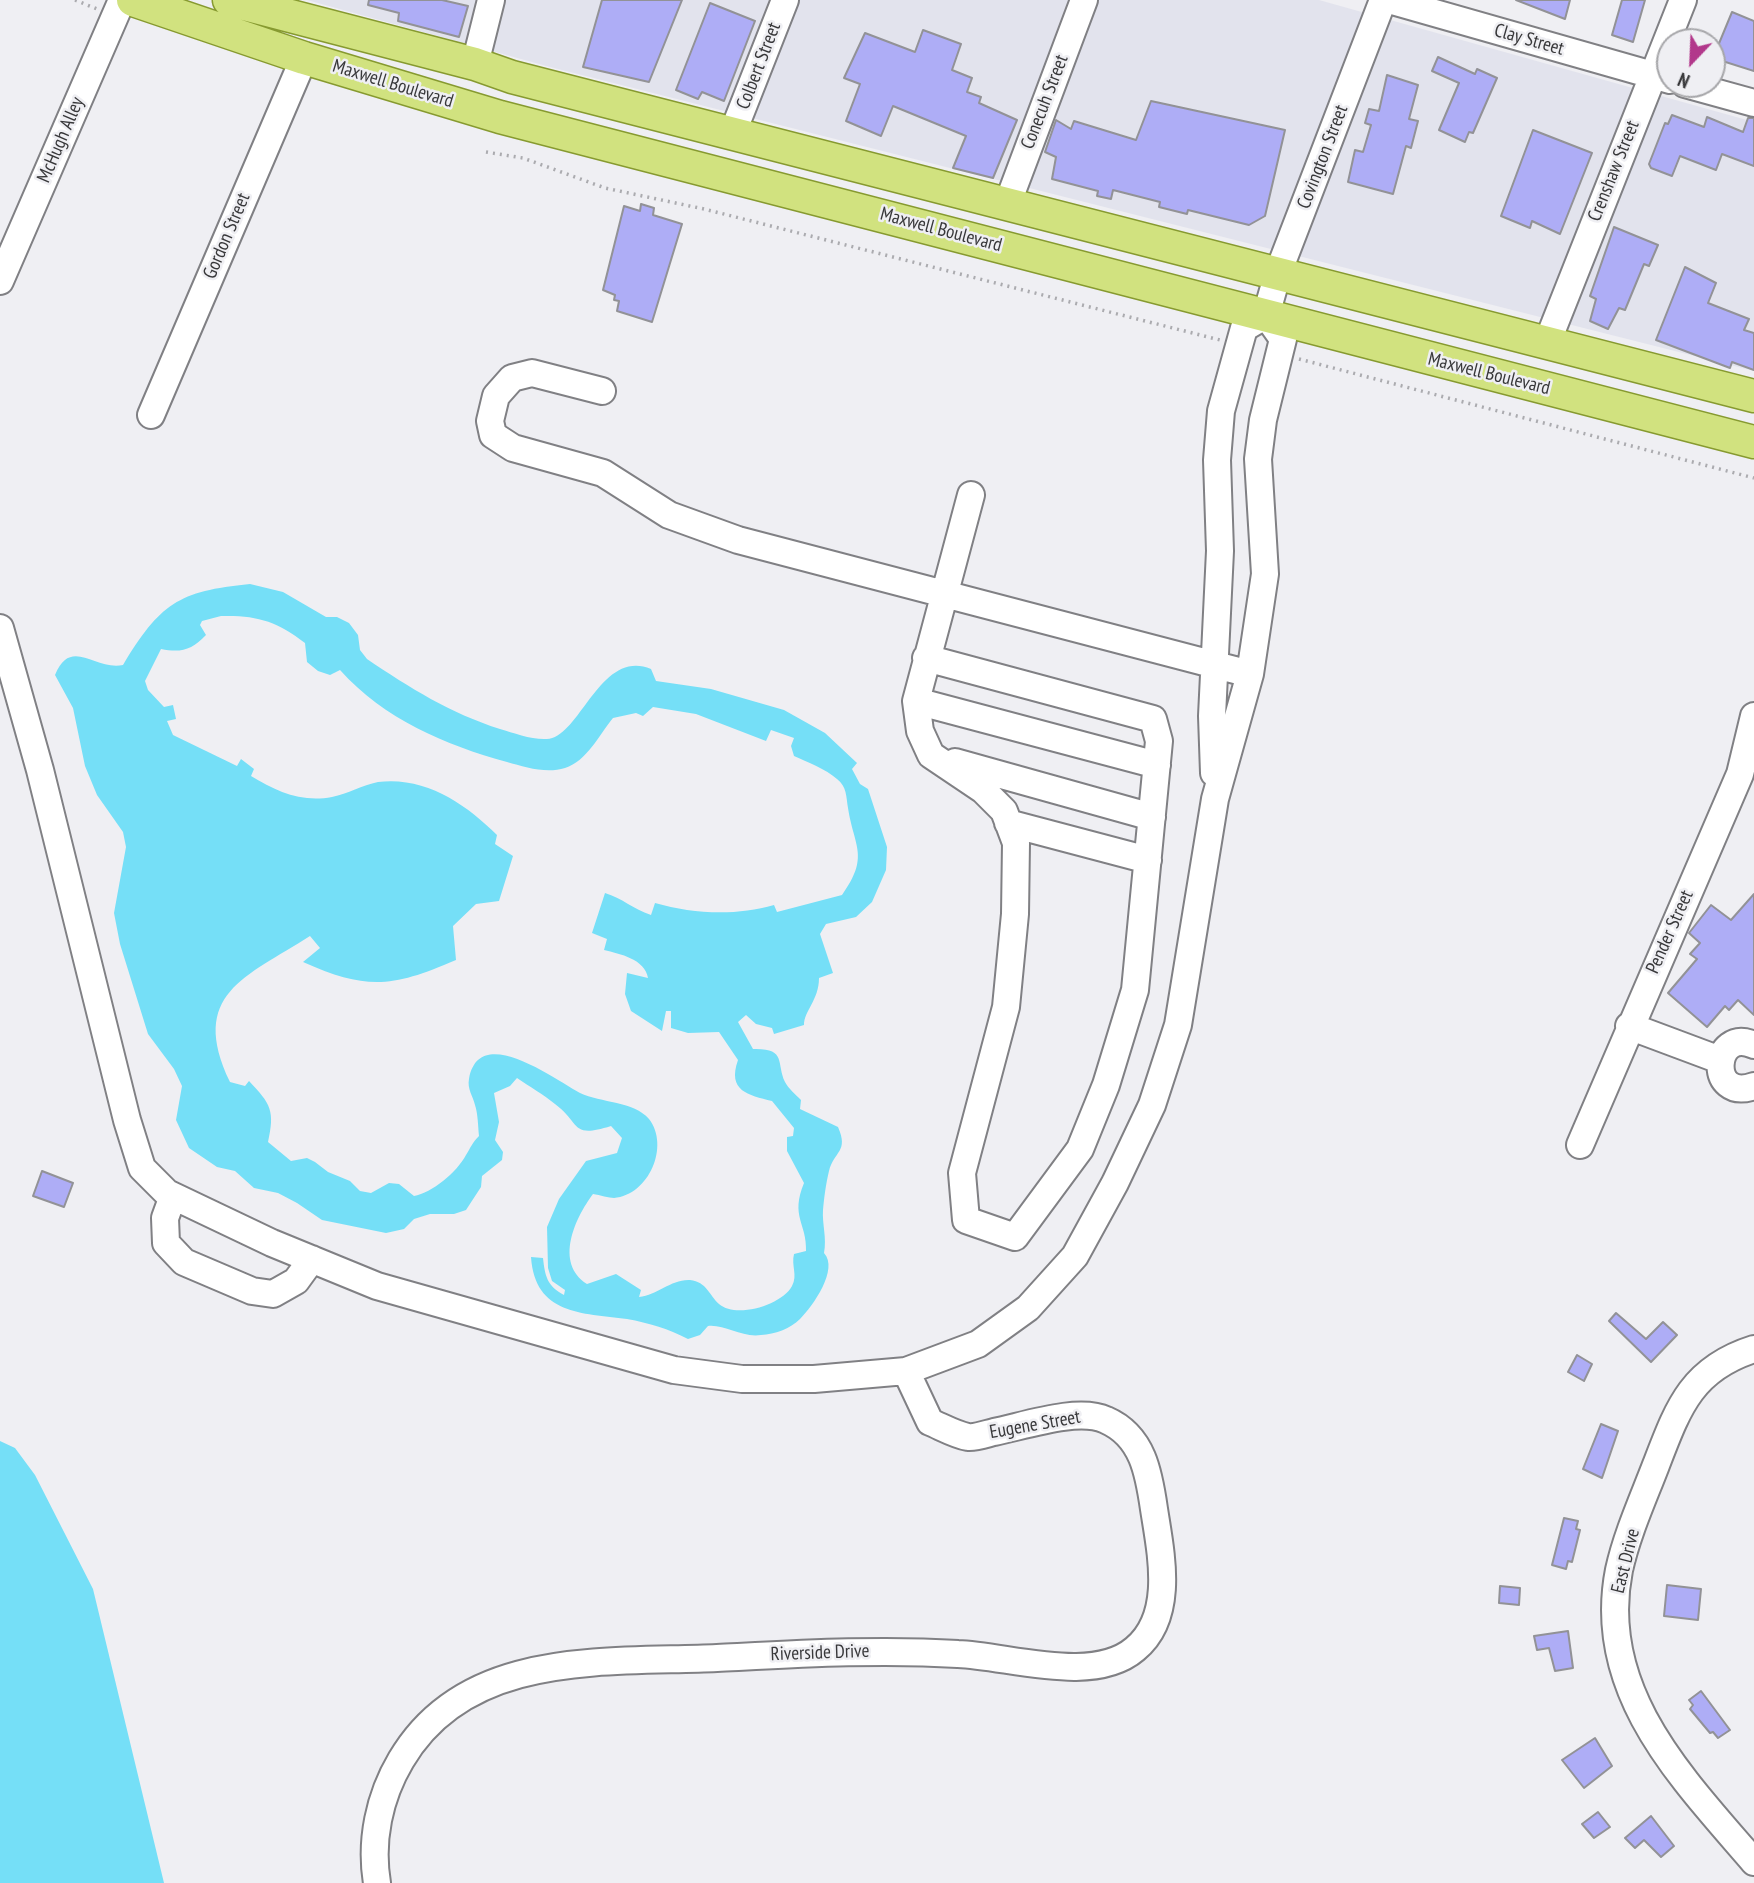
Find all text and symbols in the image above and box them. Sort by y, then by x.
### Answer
street label: Colbert Street [732,19,786,113]
street label: Clay Street [1492,19,1566,61]
north arrow [1656,28,1726,98]
street label: Conecuh Street [1017,52,1073,152]
street label: Maxwell Boulevard [330,55,456,113]
text: N [1674,67,1693,94]
street label: McHugh Alley [33,94,89,186]
street label: Covington Street [1293,102,1353,212]
street label: Crenshaw Street [1583,117,1645,225]
street label: Gordon Street [199,190,255,282]
street label: Maxwell Boulevard [878,203,1004,257]
street label: Maxwell Boulevard [1426,348,1552,400]
street label: Pender Street [1642,887,1698,977]
street label: Eugene Street [988,1406,1082,1444]
street label: East Drive [1607,1526,1645,1596]
street label: Riverside Drive [770,1640,870,1666]

